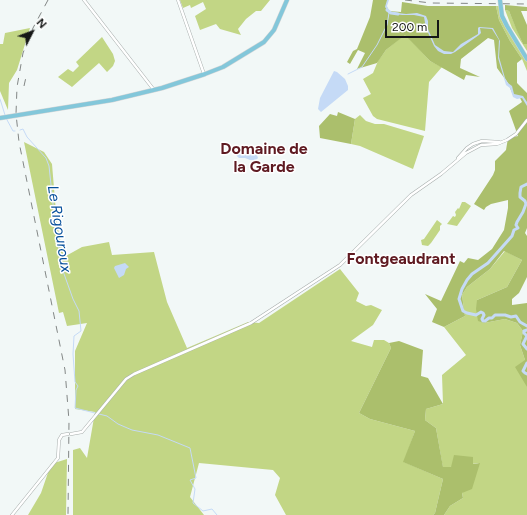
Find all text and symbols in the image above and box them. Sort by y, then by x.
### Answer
north arrow [12,12,52,52]
scale bar [387,12,441,38]
text: N [34,16,49,31]
text: 200 m [392,20,427,34]
district label: Domaine de la Garde [220,139,308,177]
water label: Le Rigouroux [43,184,75,274]
district label: Fontgeaudrant [346,249,456,269]

